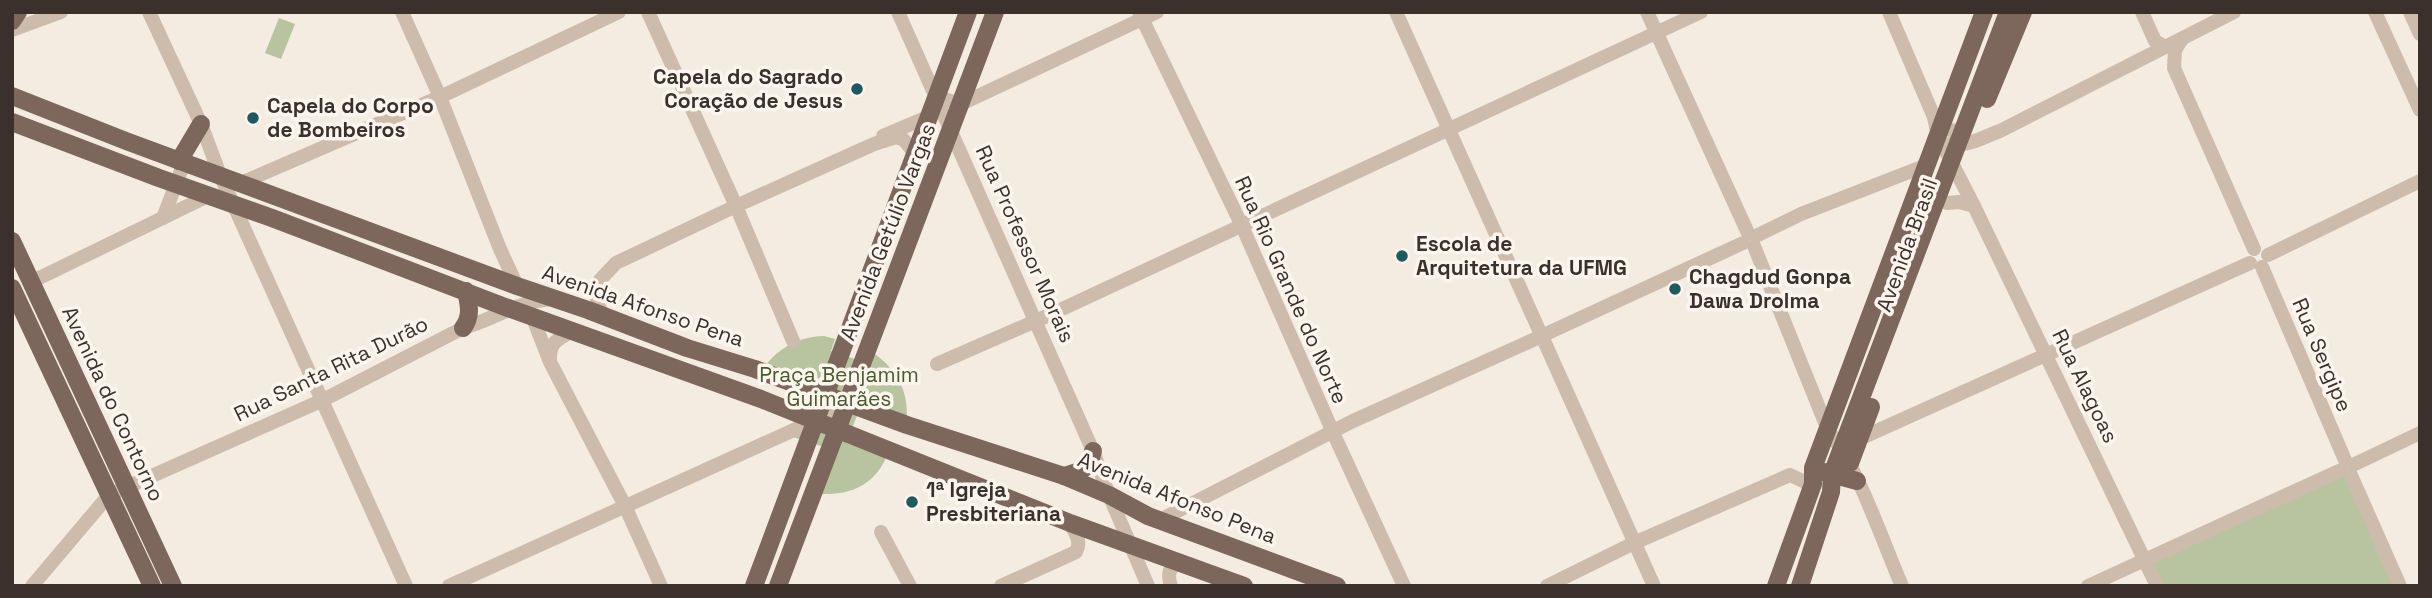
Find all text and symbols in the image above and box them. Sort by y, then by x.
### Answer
place label: Capela do Sagrado Coração de Jesus [653,63,843,114]
marker: Capela do Sagrado Coração de Jesus [849,81,865,97]
place label: Capela do Corpo de Bombeiros [267,92,434,143]
marker: Capela do Corpo de Bombeiros [245,110,261,126]
street label: Avenida Getúlio Vargas [834,119,941,344]
street label: Rua Professor Morais [970,141,1081,347]
street label: Rua Rio Grande do Norte [1229,172,1354,408]
street label: Avenida Brasil [1870,174,1943,315]
place label: Escola de Arquitetura da UFMG [1416,230,1627,281]
marker: Escola de Arquitetura da UFMG [1394,248,1410,264]
street label: Avenida Afonso Pena [539,258,748,353]
place label: Chagdud Gonpa Dawa Drolma [1689,263,1851,314]
marker: Chagdud Gonpa Dawa Drolma [1667,281,1683,297]
street label: Rua Sergipe [2286,294,2359,416]
street label: Avenida do Contorno [56,302,171,506]
street label: Rua Santa Rita Durão [229,310,432,427]
street label: Rua Alagoas [2046,325,2125,447]
park label: Praça Benjamim Guimarães [759,361,919,412]
street label: Avenida Afonso Pena [1074,445,1280,550]
place label: 1ª Igreja Presbiteriana [926,476,1061,527]
marker: 1ª Igreja Presbiteriana [904,494,920,510]

